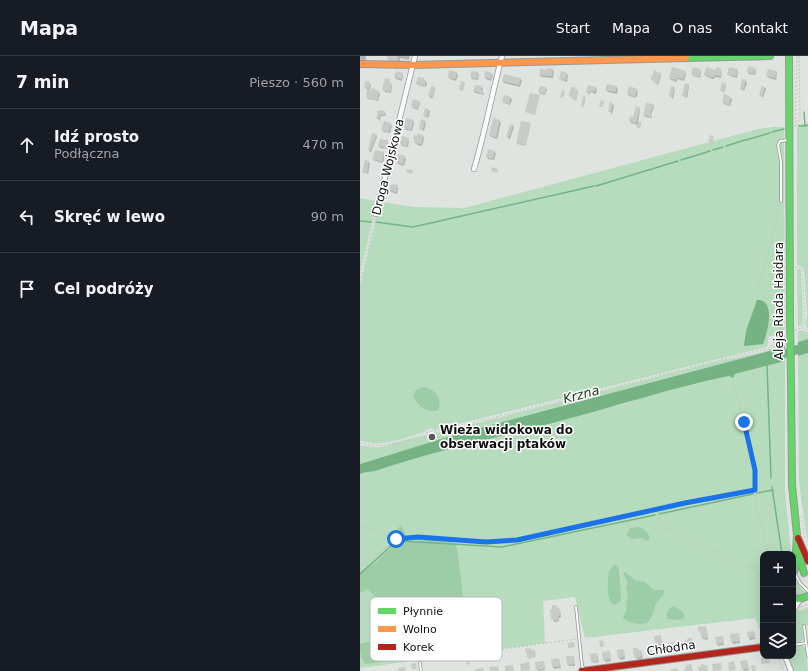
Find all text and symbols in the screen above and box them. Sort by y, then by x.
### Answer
text: Mapa [20,17,78,39]
text: Start [556,20,590,36]
text: Mapa [612,20,650,36]
text: O nas [672,20,712,36]
text: Kontakt [734,20,788,36]
text: 7 min [16,72,69,92]
text: Pieszo · 560 m [249,75,344,90]
street label: Droga Wojskowa [369,117,407,217]
text: Idź prosto [54,128,139,146]
icon: ahead [16,134,38,156]
text: 470 m [302,137,344,152]
text: Podłączna [54,146,119,161]
icon: left [16,206,38,228]
text: Skręć w lewo [54,208,165,226]
text: 90 m [311,209,344,224]
street label: Aleja Riada Haidara [772,242,786,360]
icon: arrive [16,278,38,300]
text: Cel podróży [54,280,154,298]
water label: Krzna [561,382,601,407]
route end [735,413,753,431]
place label: Wieża widokowa do obserwacji ptaków [440,423,573,451]
marker: Wieża widokowa do obserwacji ptaków [427,432,437,442]
route start [387,530,405,548]
map controls [760,551,796,659]
button: + [760,551,796,587]
button: − [760,587,796,623]
legend [370,597,502,661]
text: Płynnie [403,605,443,618]
text: Wolno [403,623,437,636]
button: layers [760,623,796,659]
street label: Chłodna [646,638,696,658]
text: Korek [403,641,434,654]

